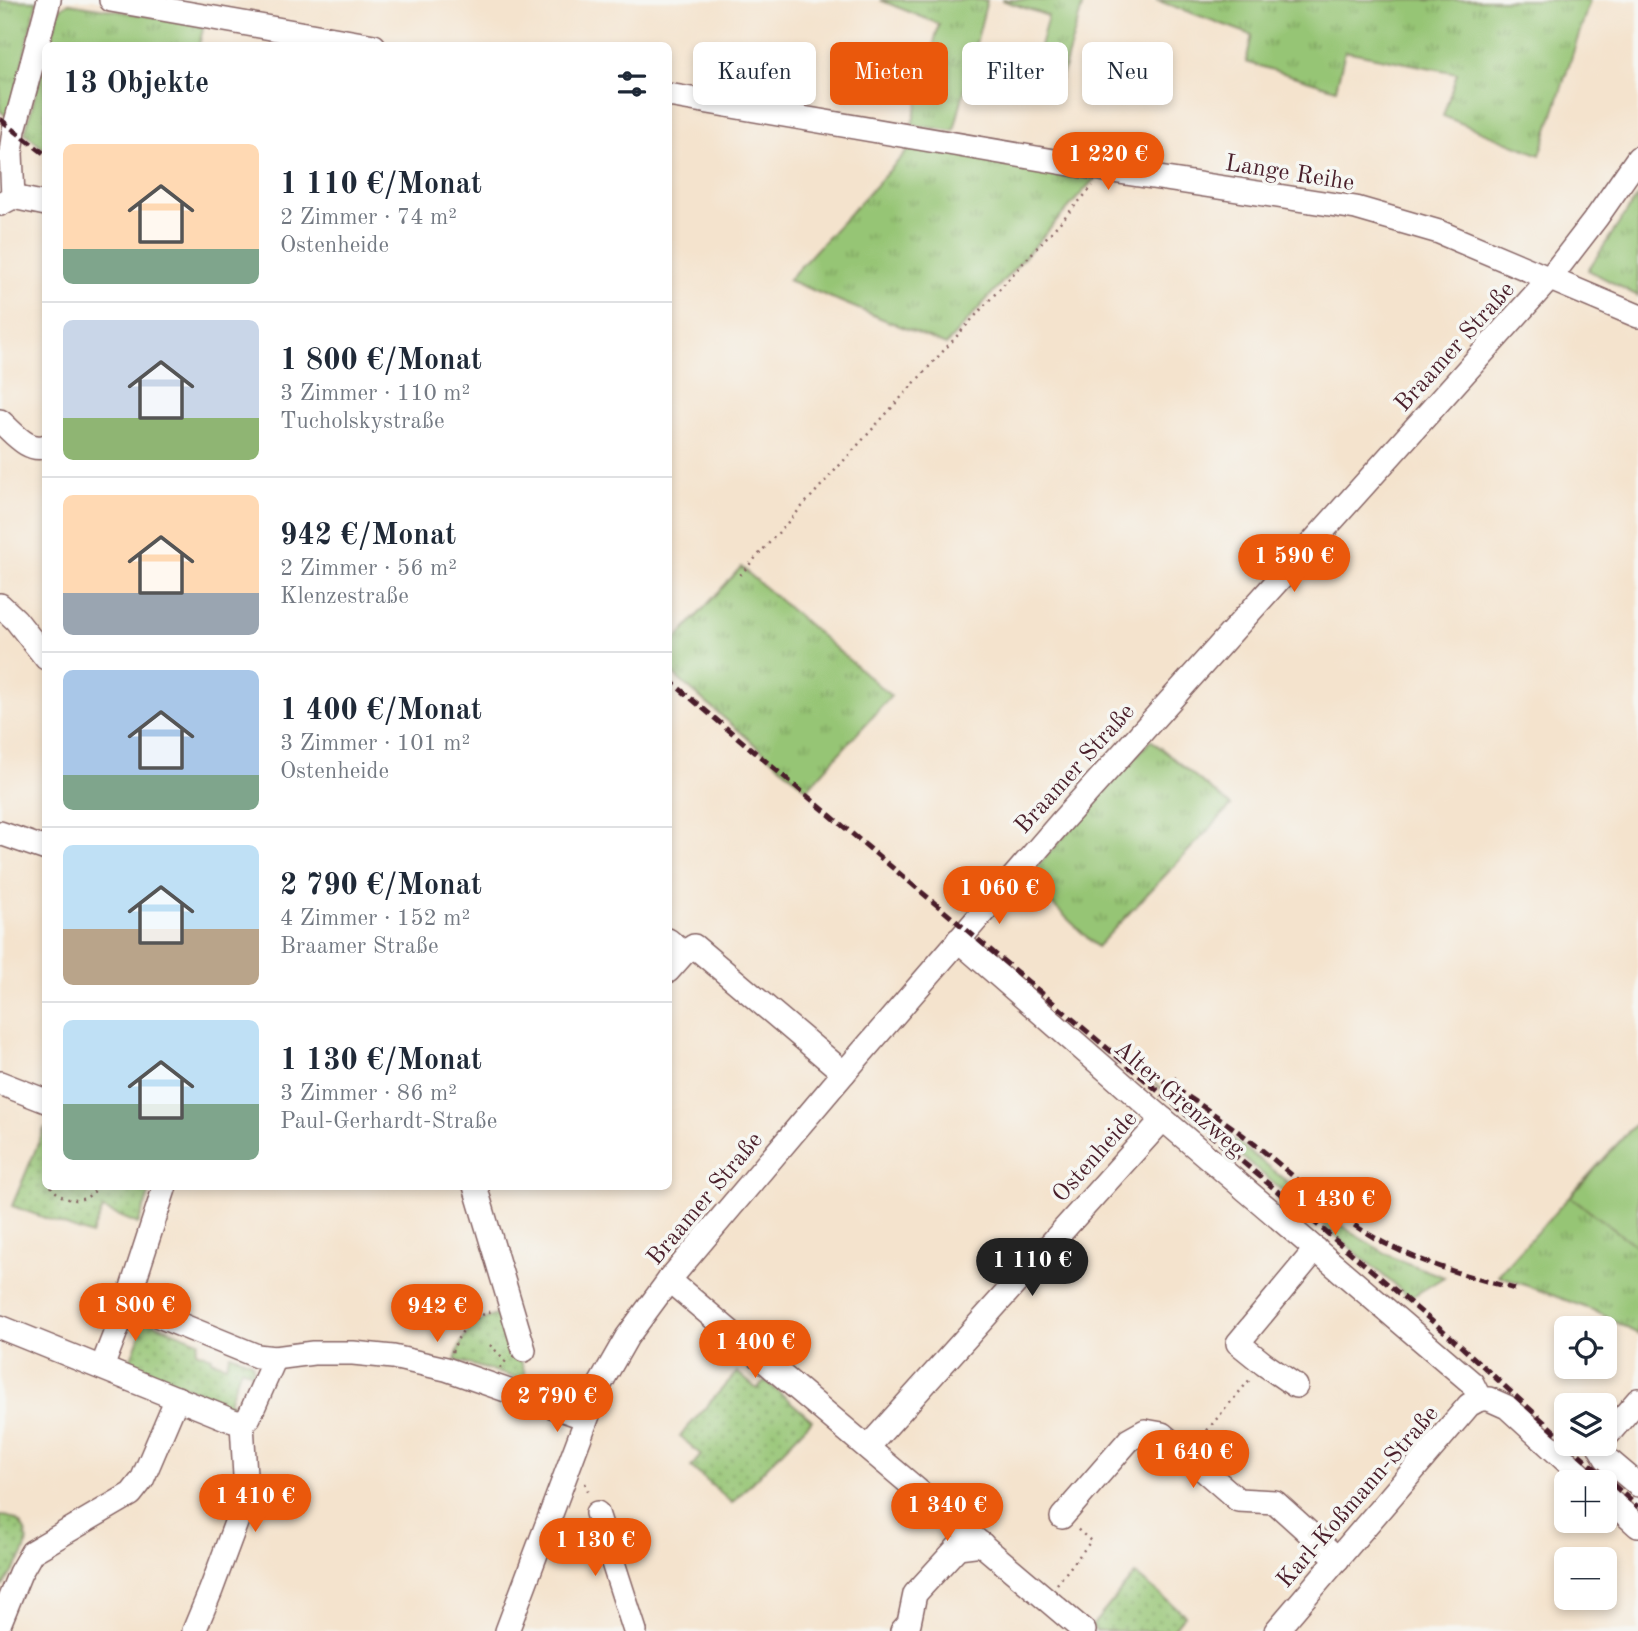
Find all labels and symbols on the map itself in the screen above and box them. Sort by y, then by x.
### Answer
pin: 1 220 € [1043,132,1173,192]
street label: Lange Reihe [1223,152,1356,196]
street label: Braamer Straße [1391,278,1520,417]
pin: 1 590 € [1229,534,1359,594]
street label: Braamer Straße [1011,700,1140,839]
pin: 1 060 € [934,866,1064,926]
street label: Alter Grenzweg [1109,1037,1248,1162]
street label: Ostenheide [1049,1107,1142,1208]
street label: Braamer Straße [643,1128,768,1270]
pin: 1 430 € [1270,1178,1400,1237]
pin: 1 110 € [967,1238,1097,1298]
pin: 1 800 € [70,1284,200,1343]
pin: 942 € [388,1284,486,1344]
pin: 1 400 € [690,1320,820,1380]
pin: 2 790 € [492,1374,622,1434]
street label: Karl-Koßmann-Straße [1273,1402,1444,1593]
pin: 1 640 € [1128,1430,1258,1490]
pin: 1 410 € [190,1474,320,1534]
pin: 1 340 € [882,1484,1012,1543]
pin: 1 130 € [530,1518,660,1578]

